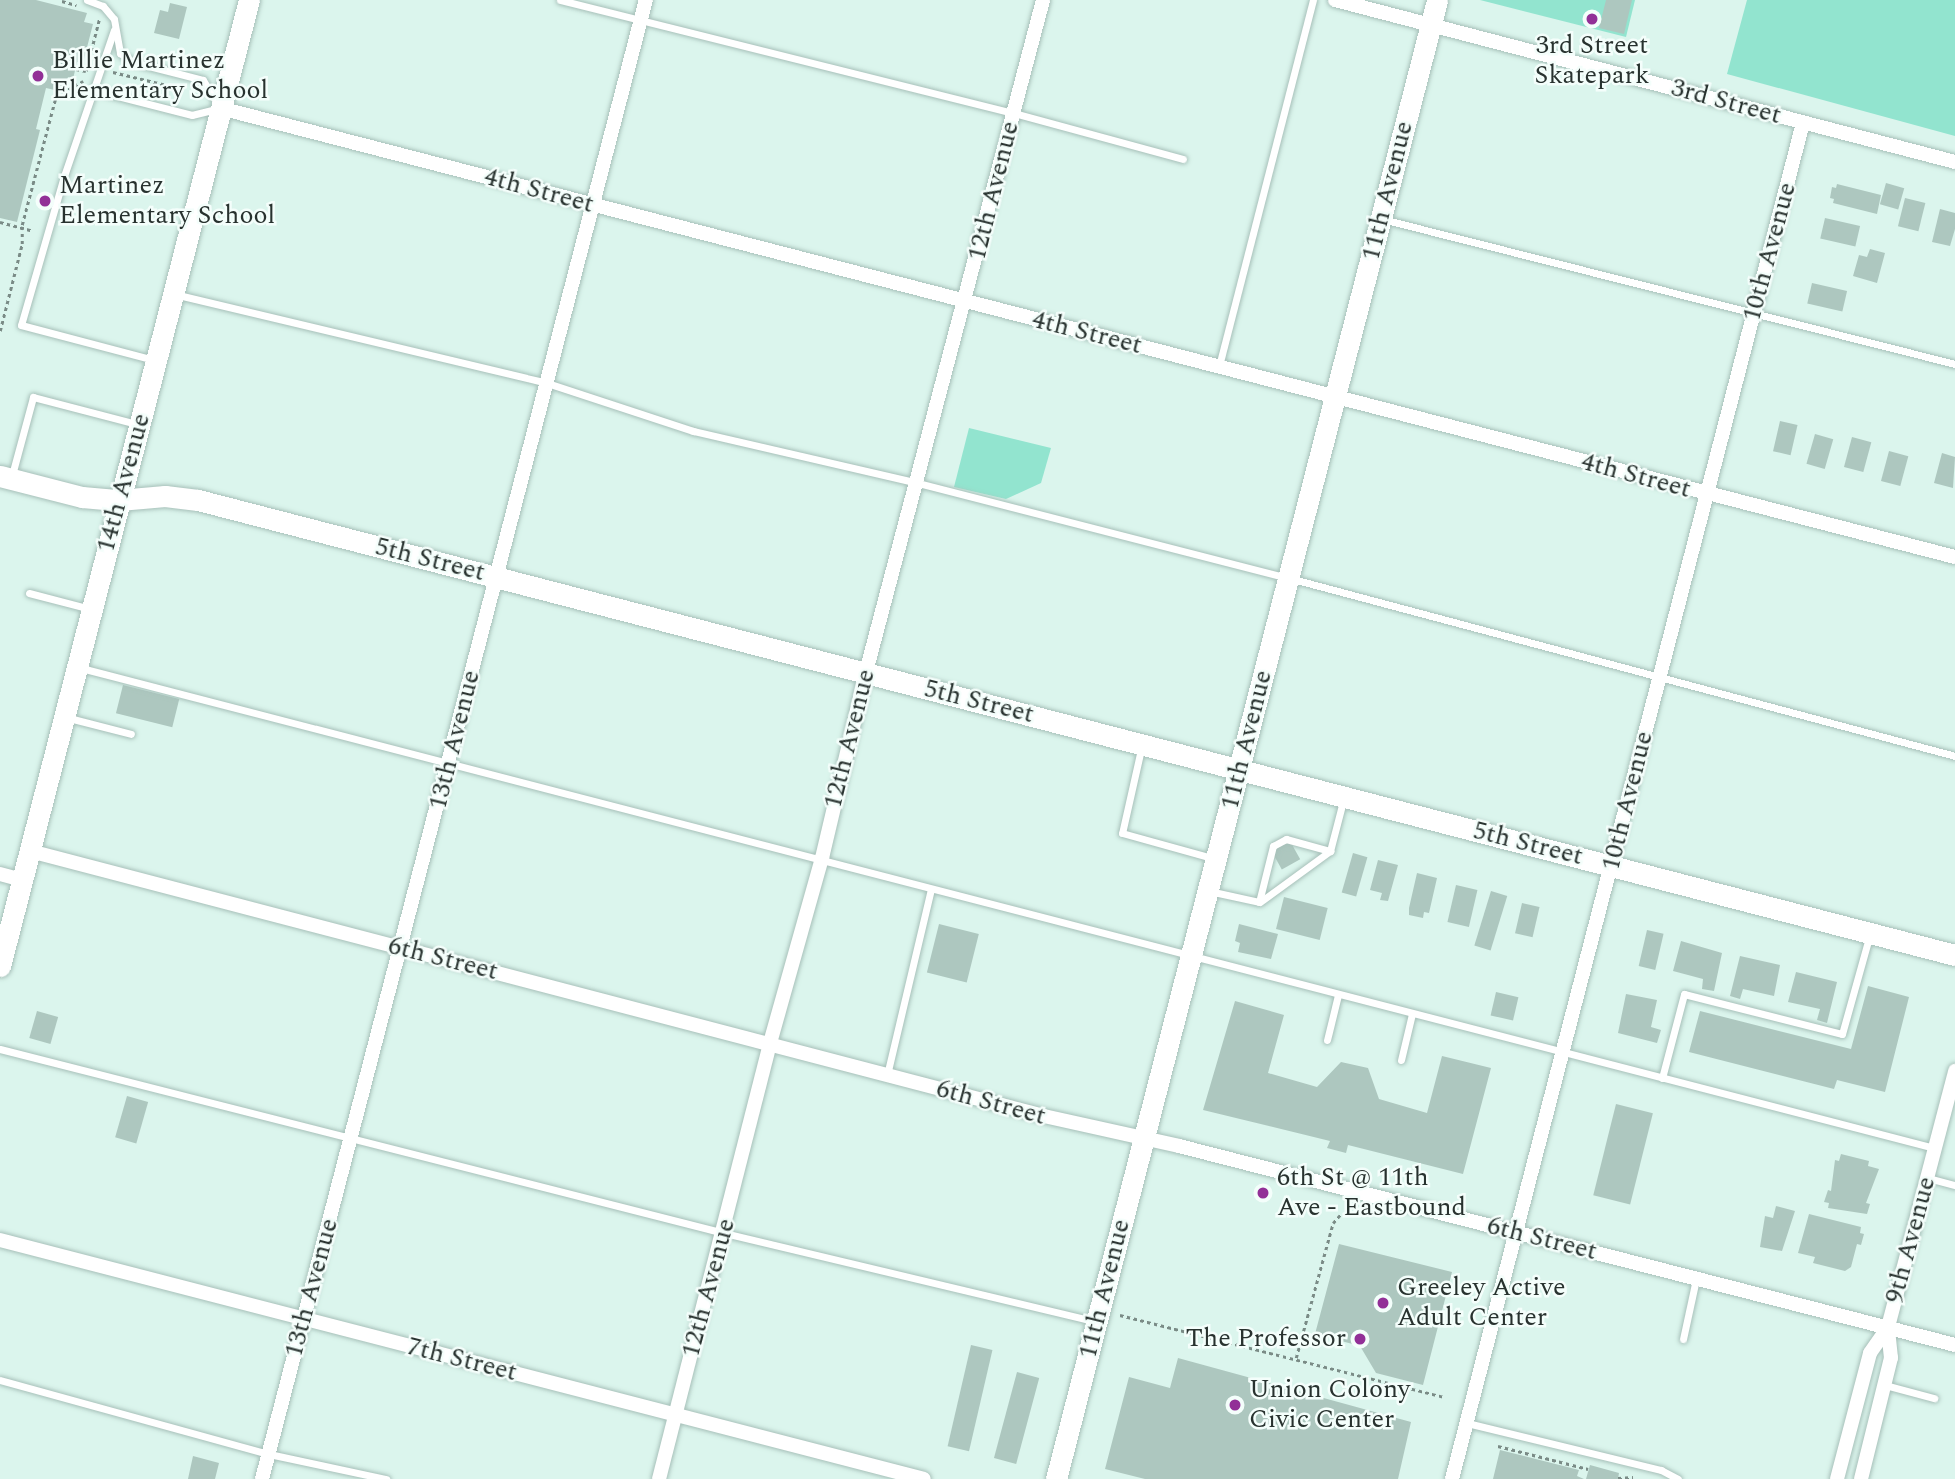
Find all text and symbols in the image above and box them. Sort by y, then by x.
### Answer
marker: 3rd Street Skatepark [1584,11,1600,27]
place label: 3rd Street Skatepark [1535,30,1649,92]
place label: Billie Martinez Elementary School [52,45,268,106]
marker: Billie Martinez Elementary School [30,68,46,84]
street label: 3rd Street [1668,72,1784,132]
street label: 12th Avenue [962,118,1026,264]
street label: 11th Avenue [1356,118,1420,264]
street label: 4th Street [481,161,597,221]
place label: Martinez Elementary School [59,170,275,232]
street label: 10th Avenue [1736,179,1804,325]
marker: Martinez Elementary School [37,193,53,209]
street label: 4th Street [1029,304,1145,362]
street label: 14th Avenue [90,410,158,556]
street label: 4th Street [1578,446,1694,506]
street label: 5th Street [372,531,488,589]
street label: 12th Avenue [818,666,882,812]
street label: 13th Avenue [423,667,487,813]
street label: 11th Avenue [1215,667,1279,813]
street label: 5th Street [921,673,1037,731]
street label: 10th Avenue [1596,728,1660,874]
street label: 5th Street [1470,815,1586,873]
street label: 6th Street [385,930,501,988]
street label: 6th Street [933,1073,1049,1133]
place label: 6th St @ 11th Ave - Eastbound [1277,1162,1466,1224]
street label: 9th Avenue [1879,1173,1943,1307]
marker: 6th St @ 11th Ave - Eastbound [1255,1185,1271,1201]
street label: 6th Street [1484,1210,1600,1268]
street label: 13th Avenue [278,1215,346,1361]
street label: 12th Avenue [675,1215,743,1361]
street label: 11th Avenue [1073,1216,1137,1362]
place label: Greeley Active Adult Center [1397,1272,1566,1334]
marker: Greeley Active Adult Center [1375,1295,1391,1311]
place label: The Professor [1186,1323,1346,1355]
street label: 7th Street [404,1331,520,1389]
marker: The Professor [1352,1331,1368,1347]
place label: Union Colony Civic Center [1249,1374,1410,1436]
marker: Union Colony Civic Center [1227,1397,1243,1413]

